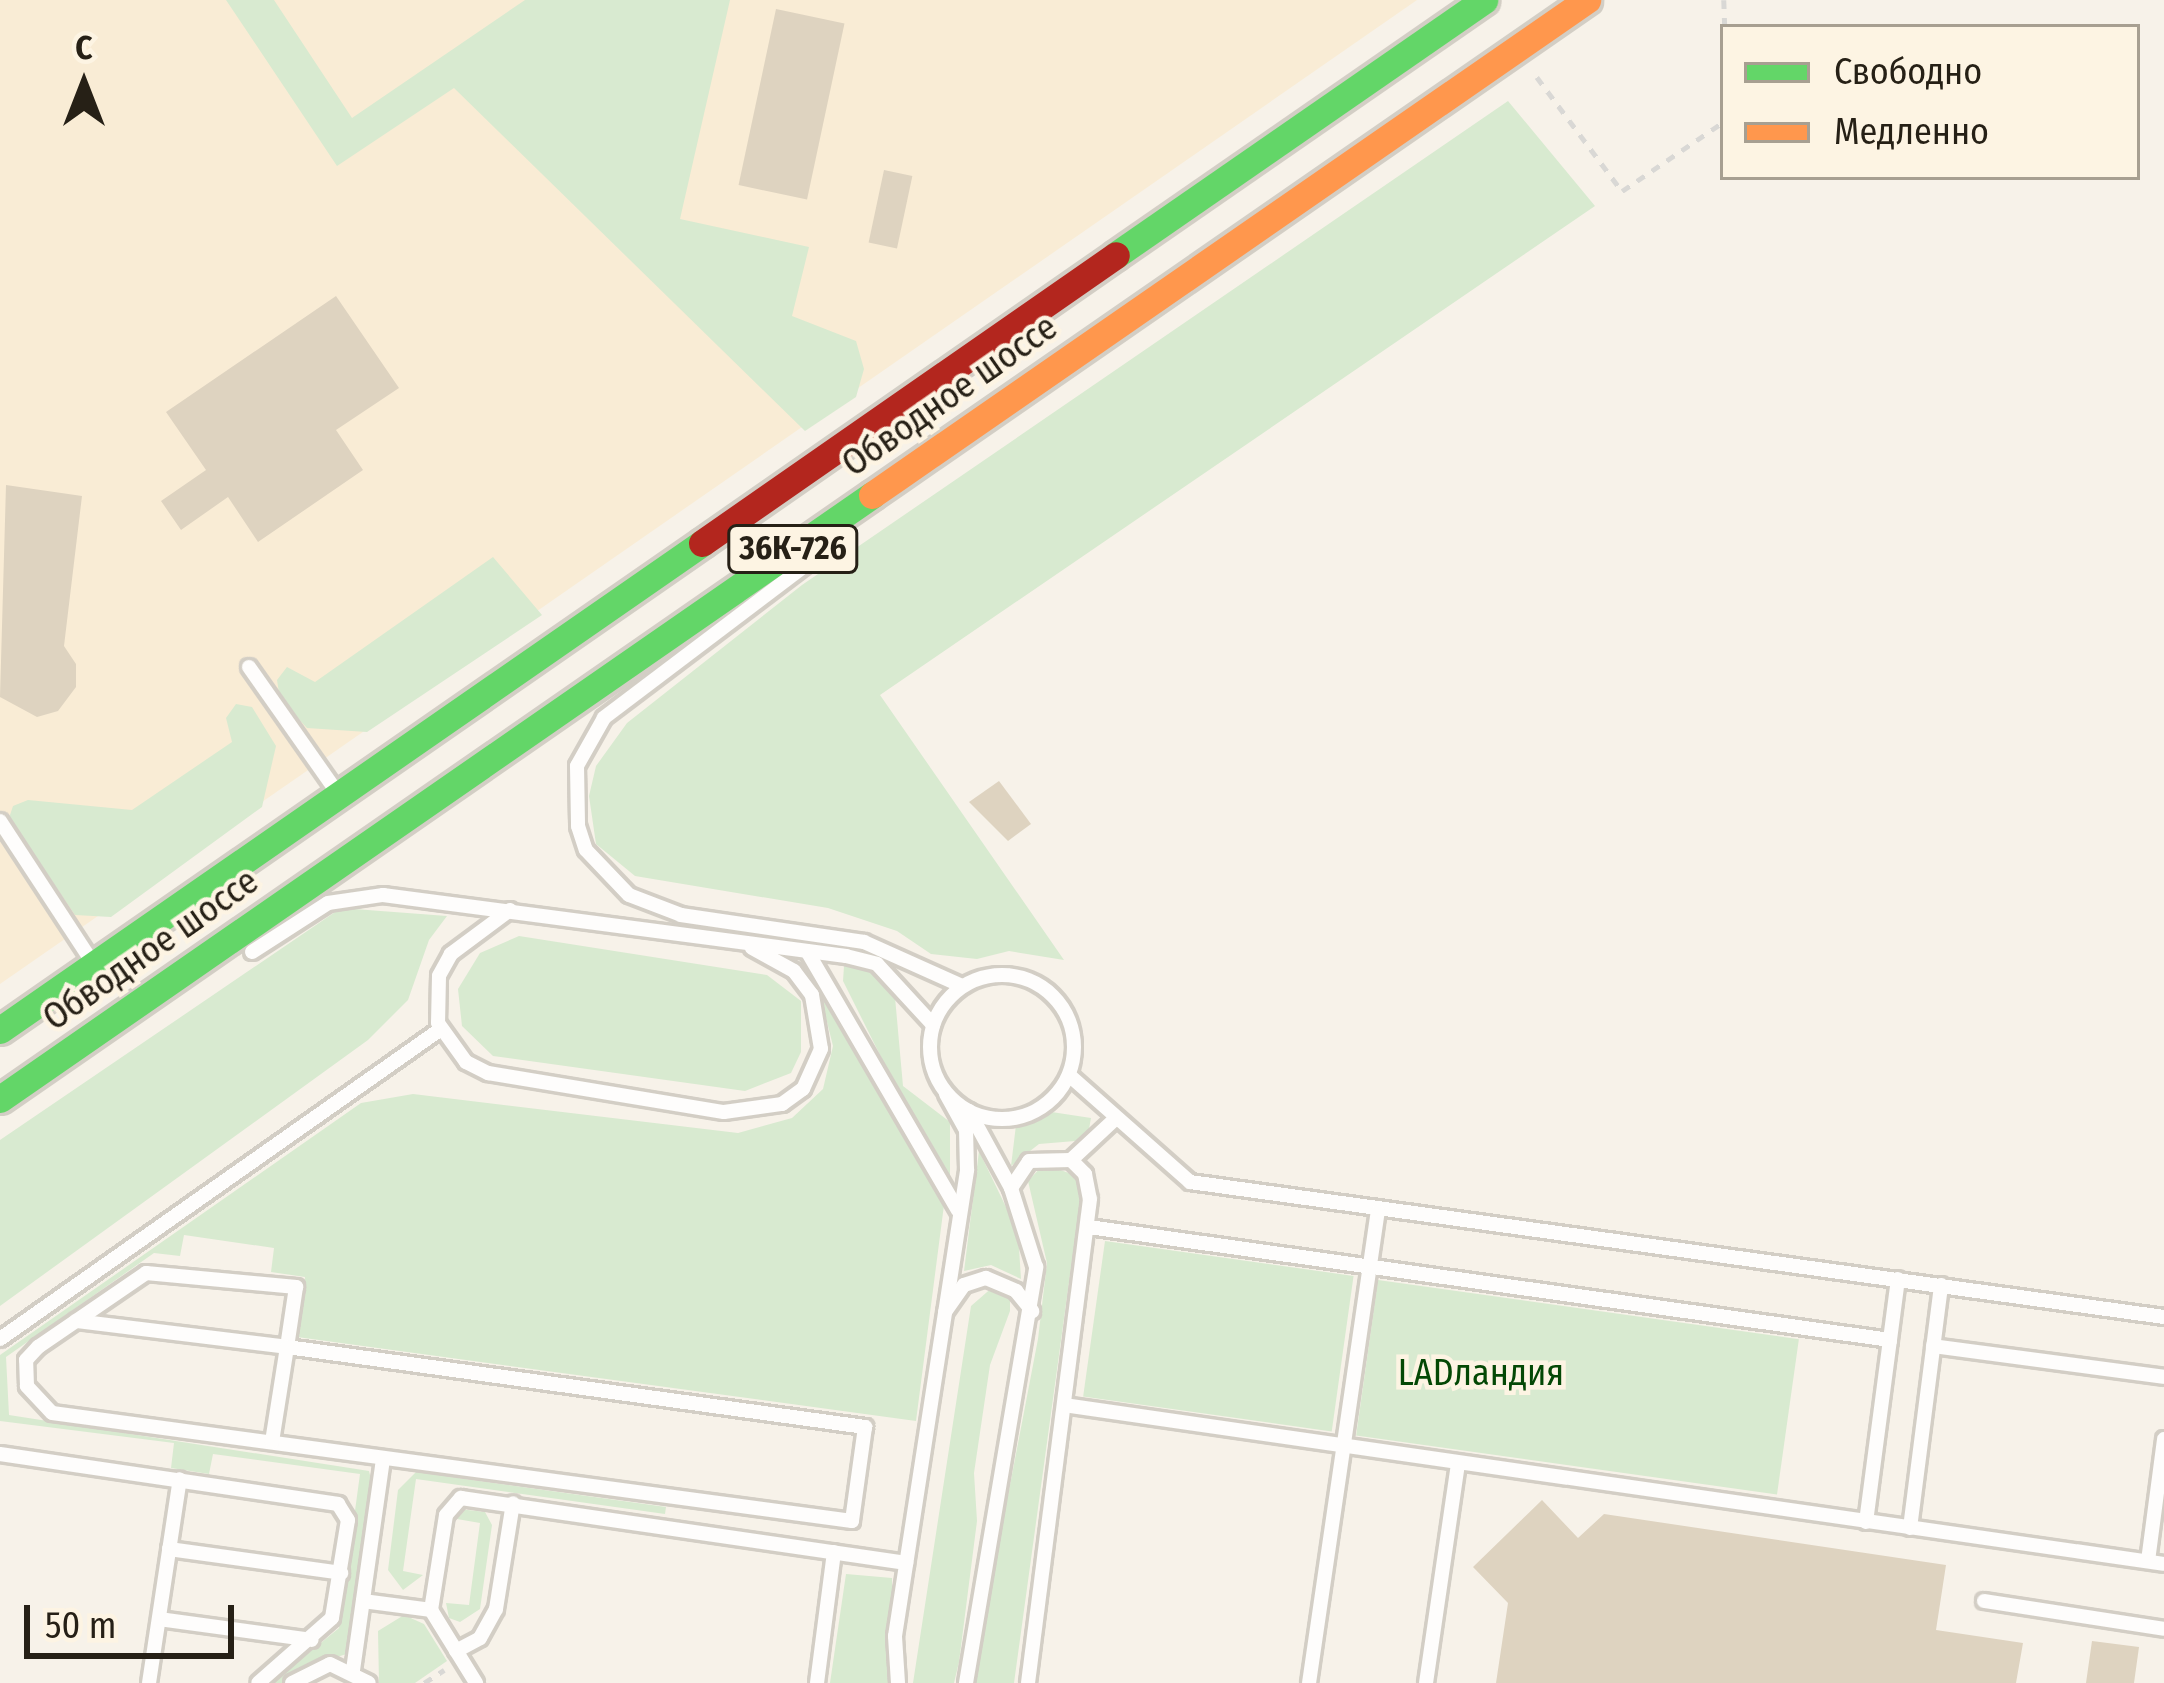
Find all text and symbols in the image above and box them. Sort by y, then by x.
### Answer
north arrow [24,24,144,144]
legend [1720,24,2140,180]
text: С [75,28,93,68]
text: Свободно [1834,50,1982,94]
text: Медленно [1834,110,1989,154]
street label: Обводное шоссе [834,306,1066,486]
road number: 36К-726 [727,522,859,576]
street label: Обводное шоссе [35,860,267,1040]
park label: LADландия [1398,1352,1564,1396]
scale bar [30,1581,240,1655]
text: 50 m [45,1604,116,1648]

